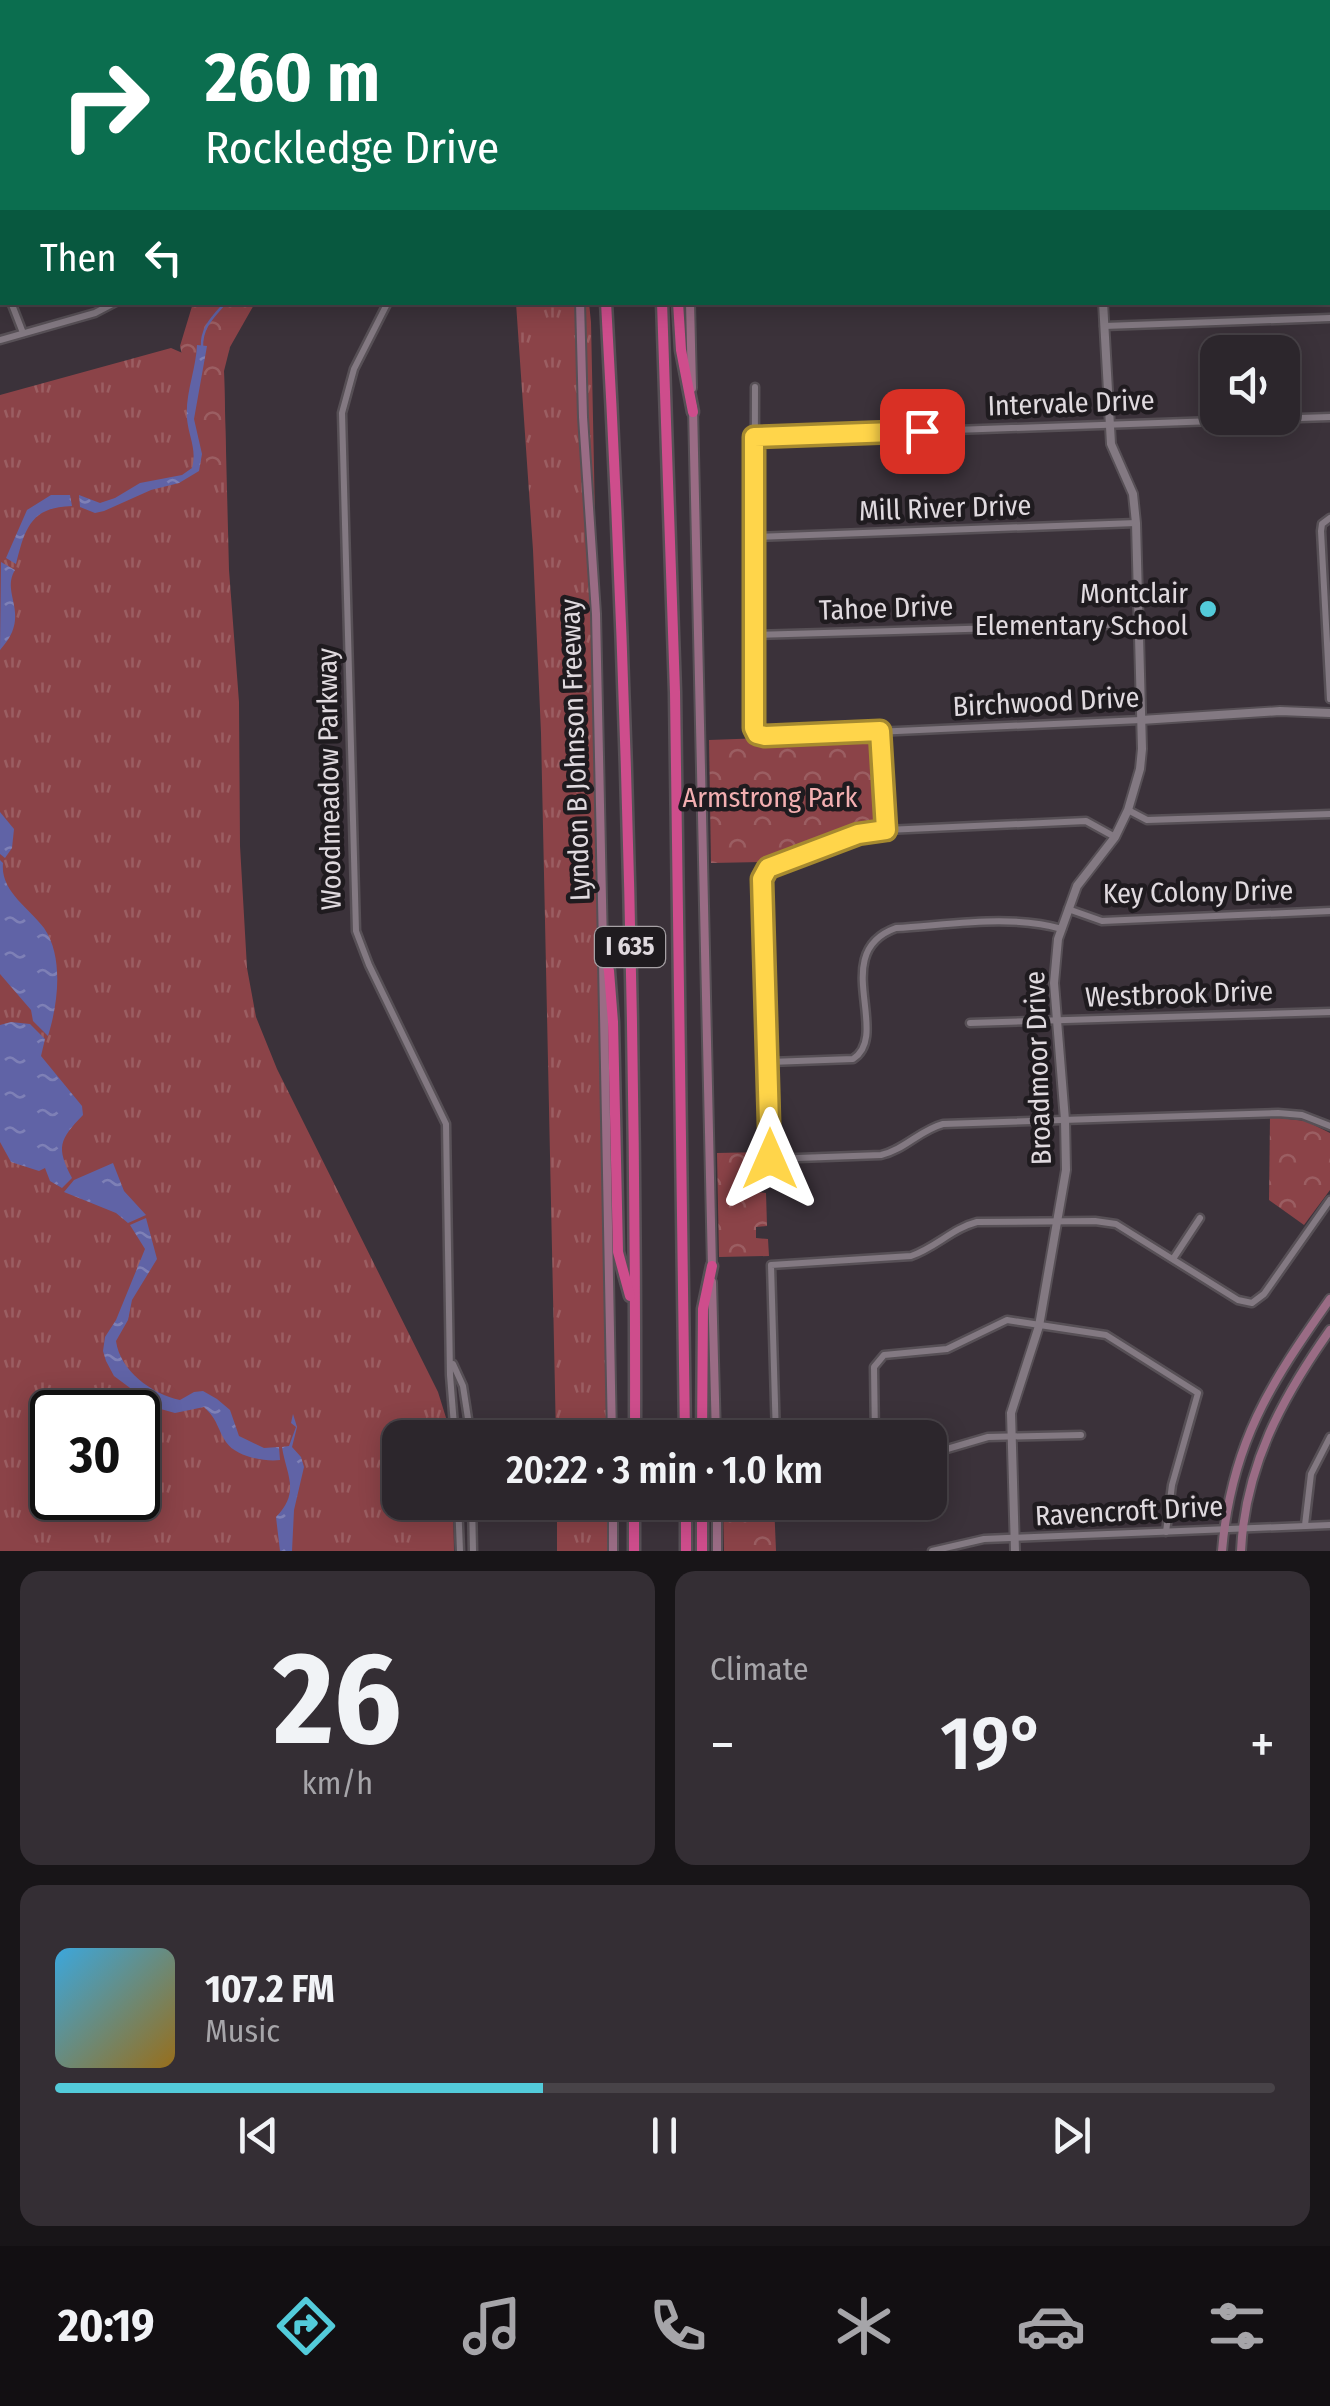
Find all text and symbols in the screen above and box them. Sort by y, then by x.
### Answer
text: 260 m [205,36,380,120]
icon: right [40,40,170,170]
text: Rockledge Drive [205,121,499,175]
icon: left [136,230,191,285]
text: Then [40,235,116,281]
map controls [1200,335,1300,435]
button: sound [1200,335,1300,435]
street label: Intervale Drive [987,384,1155,422]
pin [880,389,965,474]
icon: arrive [895,404,950,459]
street label: Mill River Drive [858,489,1032,527]
place label: Montclair Elementary School [975,577,1188,642]
street label: Tahoe Drive [818,589,954,627]
street label: Lyndon B Johnson Freeway [553,598,597,902]
marker: Montclair Elementary School [1197,598,1219,620]
street label: Woodmeadow Parkway [310,647,348,910]
street label: Birchwood Drive [952,681,1140,723]
park label: Armstrong Park [682,781,858,814]
street label: Key Colony Drive [1102,874,1294,910]
road number: I 635 [595,927,665,967]
street label: Broadmoor Drive [1018,970,1058,1166]
street label: Westbrook Drive [1085,974,1273,1014]
position arrow [718,1107,822,1211]
speed limit sign: 30 [30,1390,160,1520]
text: 20:22 · 3 min · 1.0 km [506,1447,823,1493]
street label: Ravencroft Drive [1034,1490,1224,1532]
text: 26 [273,1621,402,1777]
text: Climate [710,1650,809,1688]
text: 19° [940,1699,1045,1789]
text: − [710,1712,735,1778]
text: + [1250,1712,1275,1778]
text: km/h [302,1764,373,1802]
text: 107.2 FM [205,1966,335,2012]
text: Music [205,2012,280,2050]
icon: previous [231,2108,286,2163]
icon: pause [637,2108,692,2163]
icon: next [1044,2108,1099,2163]
icon: directions [271,2291,341,2361]
icon: music [457,2291,527,2361]
icon: phone [643,2291,713,2361]
icon: climate [829,2291,899,2361]
icon: car [1016,2291,1086,2361]
icon: filters [1202,2291,1272,2361]
text: 20:19 [58,2299,155,2353]

